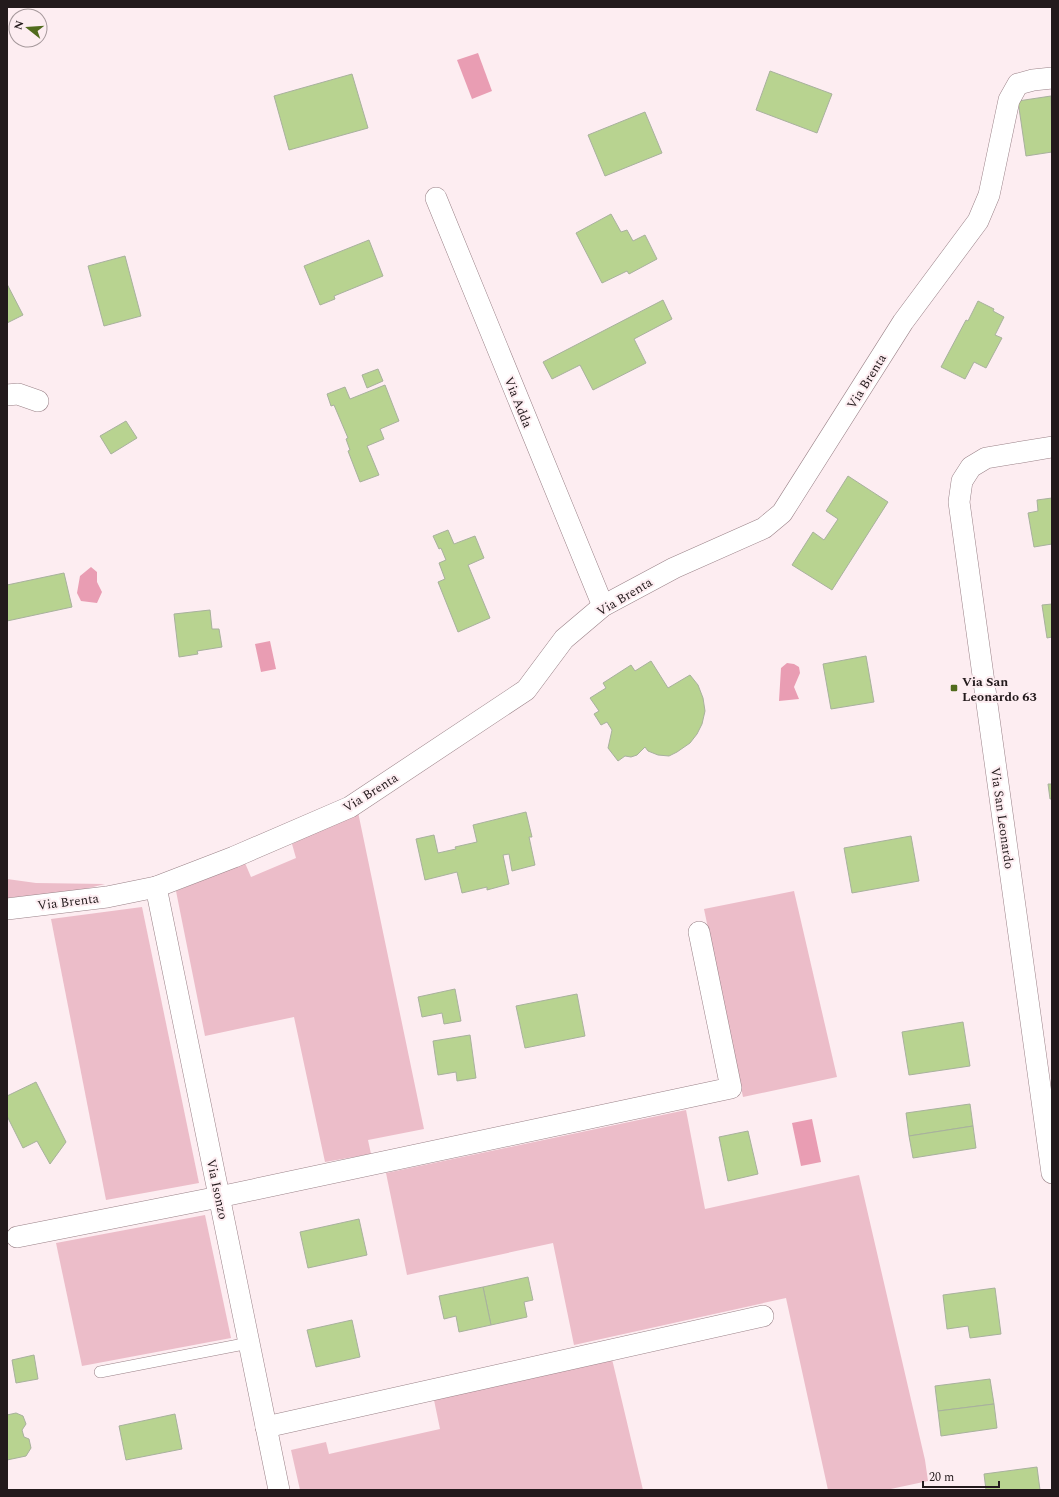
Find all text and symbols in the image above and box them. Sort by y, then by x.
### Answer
north arrow [8,8,48,48]
text: N [9,18,28,32]
street label: Via Brenta [842,349,892,413]
street label: Via Adda [499,374,538,432]
street label: Via Brenta [593,572,657,621]
place label: Via San Leonardo 63 [962,672,1037,707]
marker: Via San Leonardo 63 [949,683,959,693]
street label: Via San Leonardo [985,766,1019,870]
street label: Via Brenta [339,768,403,818]
street label: Via Brenta [36,888,101,916]
street label: Via Isonzo [201,1157,233,1221]
scale bar [923,1463,999,1489]
text: 20 m [929,1468,954,1487]

